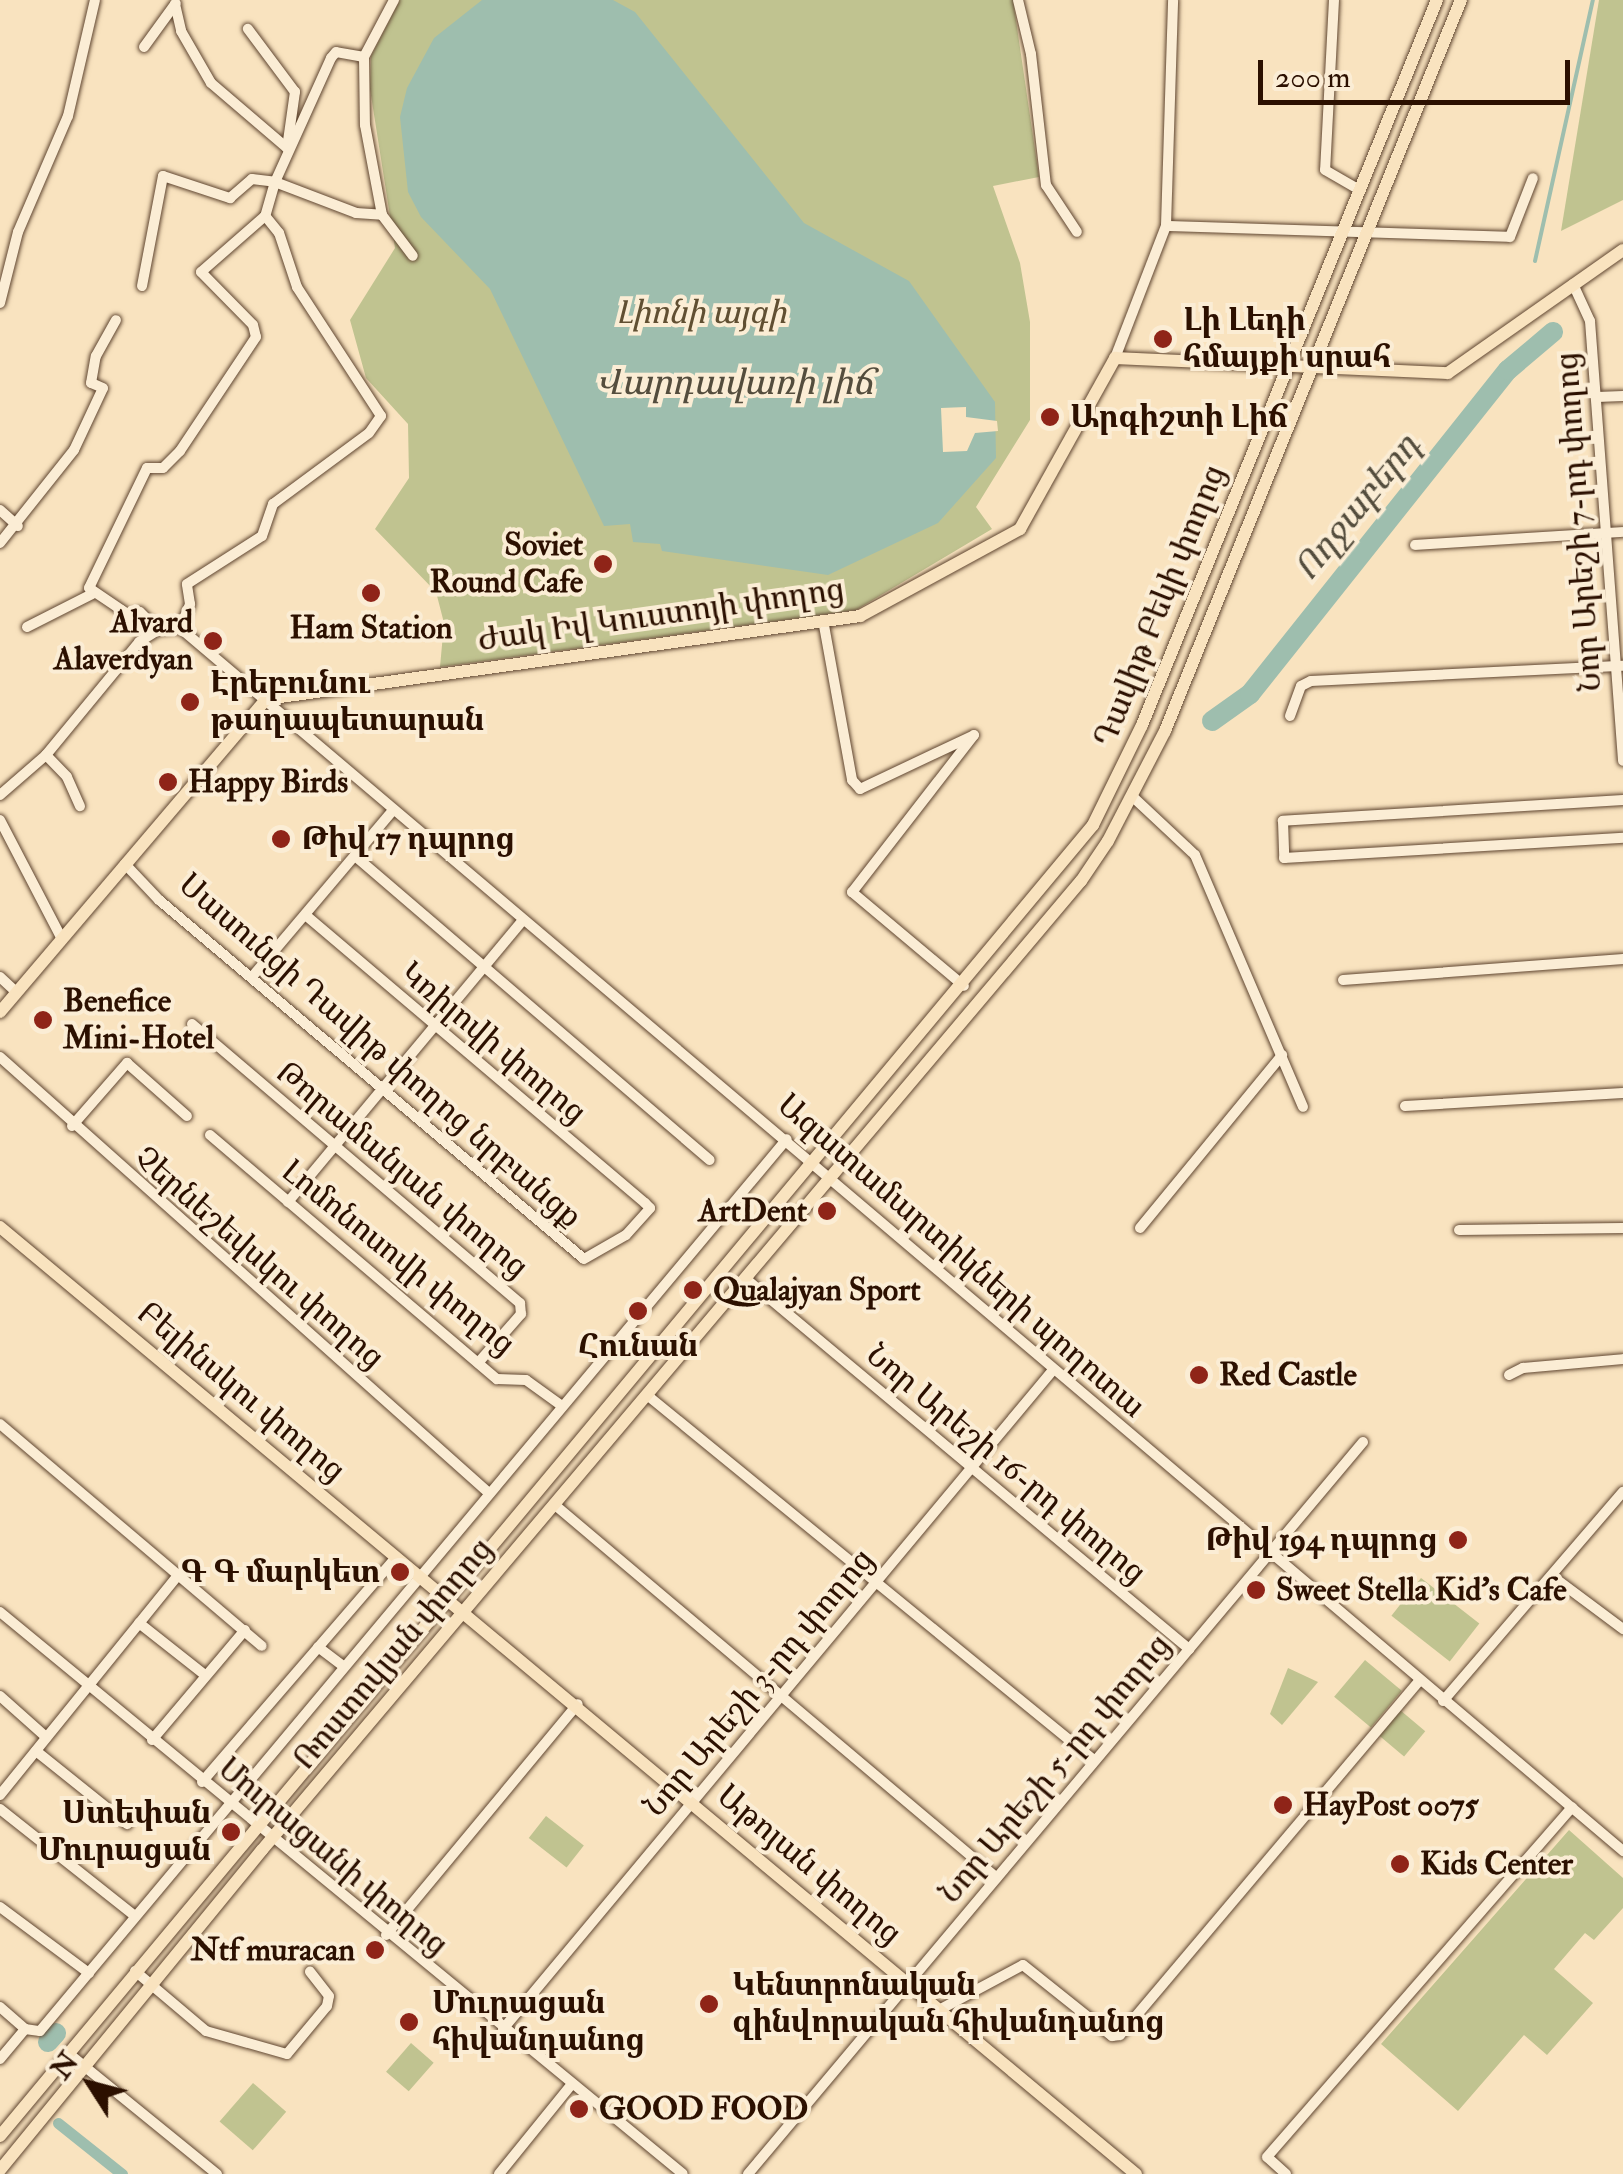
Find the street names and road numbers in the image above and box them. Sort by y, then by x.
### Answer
street label: Նոր Արեշի 7-րդ փողոց [1548,351,1610,693]
street label: Դավիթ Բեկի փողոց [1086,459,1234,753]
street label: Ժակ Իվ Կուստոյի փողոց [475,570,847,660]
street label: Սասունցի Դավիթ փողոց նրբանցք [171,866,589,1236]
street label: Կռիլովի փողոց [392,954,594,1132]
street label: Թորամանյան փողոց [268,1053,536,1287]
street label: Ազատամարտիկների պողոտա [769,1086,1153,1426]
street label: Չերնեշեվսկու փողոց [126,1139,392,1377]
street label: Լոմոնոսովի փողոց [274,1152,522,1364]
street label: Բելինսկու փողոց [129,1294,353,1490]
street label: Նոր Արեշի 16-րդ փողոց [858,1336,1154,1592]
street label: Ռոստովյան փողոց [285,1530,501,1778]
street label: Նոր Արեշի 3-րդ փողոց [636,1541,882,1825]
street label: Նոր Արեշի 5-րդ փողոց [931,1627,1179,1911]
street label: Մուրացանի փողոց [210,1750,456,1964]
street label: Աթոյան փողոց [709,1777,909,1953]

